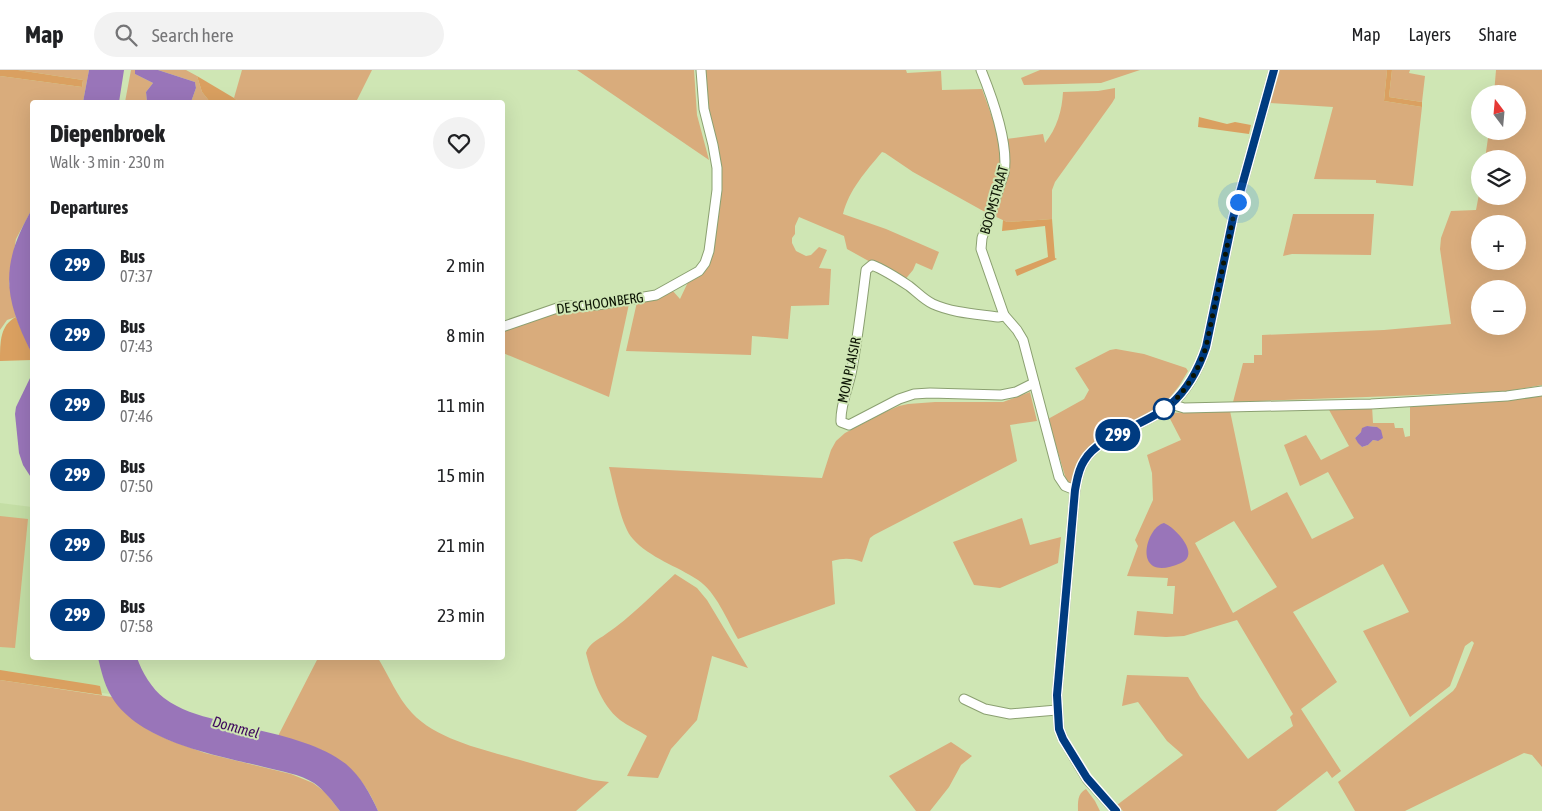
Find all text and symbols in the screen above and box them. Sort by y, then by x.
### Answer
search box [94,12,444,57]
text: Map [25,21,64,48]
icon: search [112,21,140,49]
text: Search here [152,24,234,46]
text: Map [1351,24,1380,45]
text: Layers [1408,24,1451,45]
text: Share [1479,24,1517,45]
north arrow [1471,85,1526,140]
map controls [1471,85,1526,335]
button: heart [433,117,485,169]
text: Diepenbroek [50,120,165,147]
button: layers [1471,150,1526,205]
text: Walk · 3 min · 230 m [50,153,164,171]
street label: BOOMSTRAAT [977,164,1011,236]
your location [1226,190,1251,215]
text: Departures [50,196,128,218]
button: + [1471,215,1526,270]
text: Bus [120,245,145,267]
text: 299 [65,254,90,275]
text: 2 min [446,254,485,276]
text: 07:37 [120,267,153,285]
button: − [1471,280,1526,335]
street label: DE SCHOONBERG [556,289,644,317]
text: Bus [120,315,145,337]
text: 299 [65,324,90,345]
text: 8 min [446,324,485,346]
street label: MON PLAISIR [834,336,864,404]
text: 07:43 [120,337,153,355]
text: Bus [120,385,145,407]
text: 299 [65,394,90,415]
text: 11 min [437,394,485,416]
unlabelled marker [1153,398,1175,420]
text: 07:46 [120,407,153,425]
line badge: 299 [1089,419,1147,451]
text: 299 [1105,424,1131,445]
text: Bus [120,455,145,477]
text: 299 [65,464,90,485]
text: 15 min [437,464,485,486]
text: 07:50 [120,477,153,495]
text: Bus [120,525,145,547]
text: 299 [65,534,90,555]
text: 21 min [437,534,485,556]
text: 07:56 [120,547,153,565]
text: Bus [120,595,145,617]
text: 299 [65,604,90,625]
text: 23 min [437,604,485,626]
text: 07:58 [120,617,153,635]
water label: Dommel [211,713,261,741]

